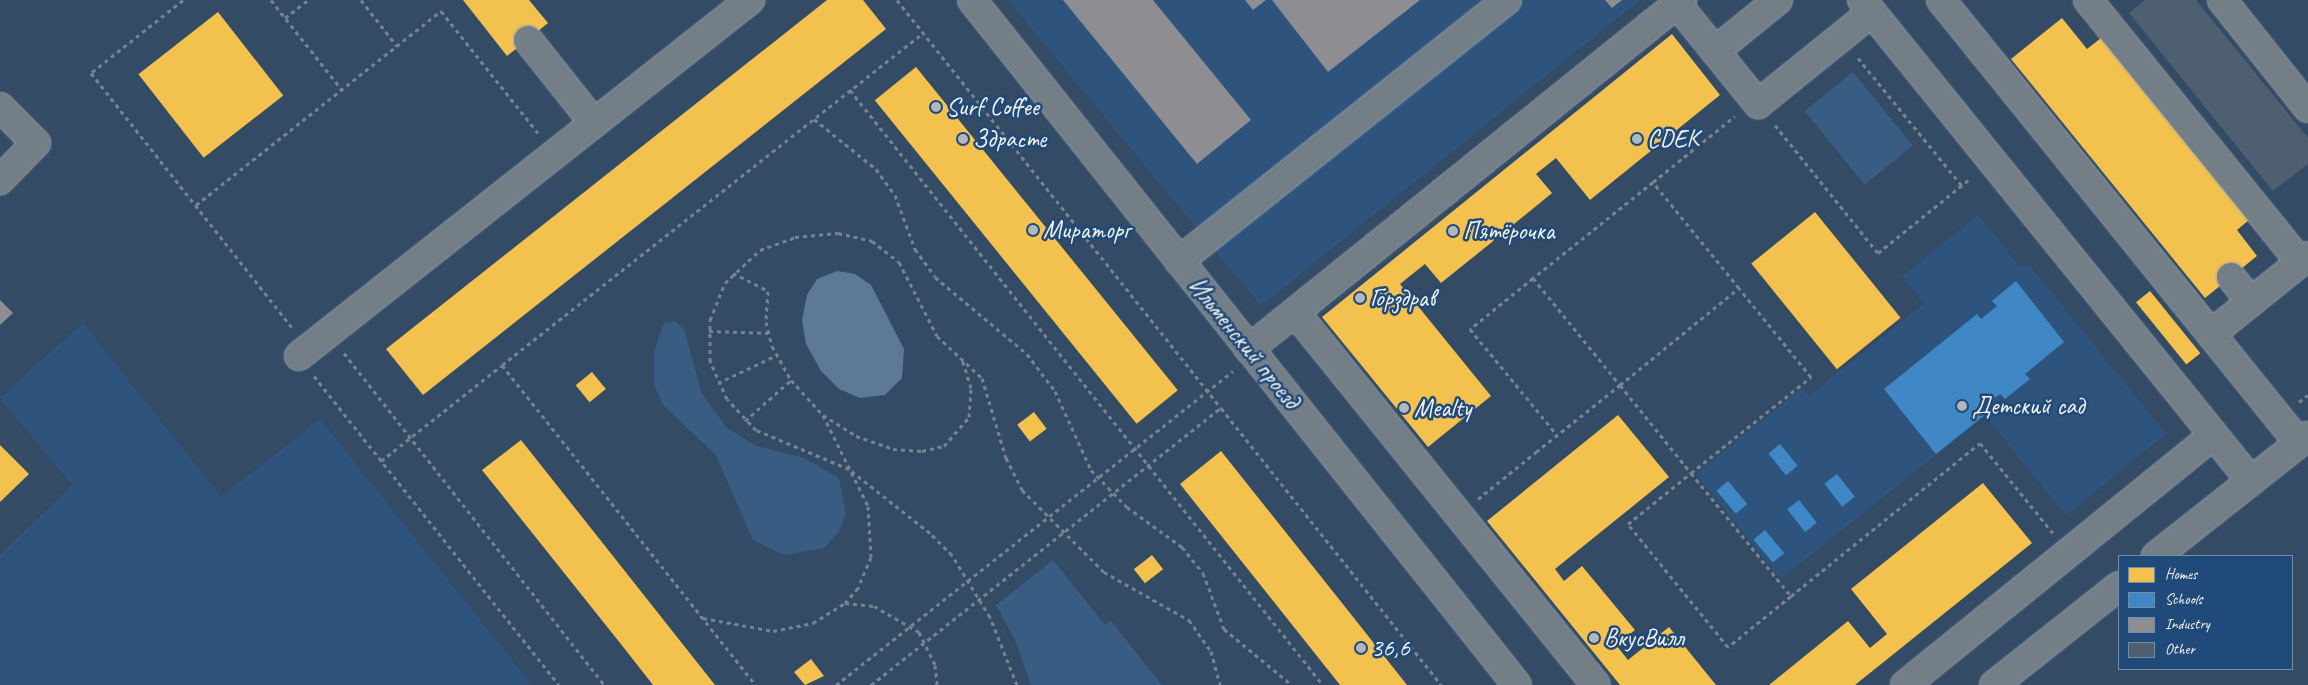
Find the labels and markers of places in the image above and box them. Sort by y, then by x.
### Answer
place label: Surf Coffee [946,92,1039,122]
marker: Surf Coffee [930,101,942,113]
place label: Здрасте [973,124,1046,154]
place label: CDEK [1647,124,1699,154]
marker: Здрасте [957,133,969,145]
marker: CDEK [1631,133,1643,145]
place label: Мираторг [1043,215,1130,245]
place label: Пятёрочка [1463,216,1555,246]
marker: Мираторг [1027,224,1039,236]
marker: Пятёрочка [1447,225,1459,237]
place label: Горздрав [1370,283,1435,313]
marker: Горздрав [1354,292,1366,304]
place label: Детский сад [1972,391,2084,421]
place label: Mealty [1414,393,1471,423]
marker: Детский сад [1956,400,1968,412]
marker: Mealty [1398,402,1410,414]
place label: ВкусВилл [1604,623,1684,653]
marker: ВкусВилл [1588,632,1600,644]
place label: 36,6 [1371,633,1410,663]
marker: 36,6 [1355,642,1367,654]

